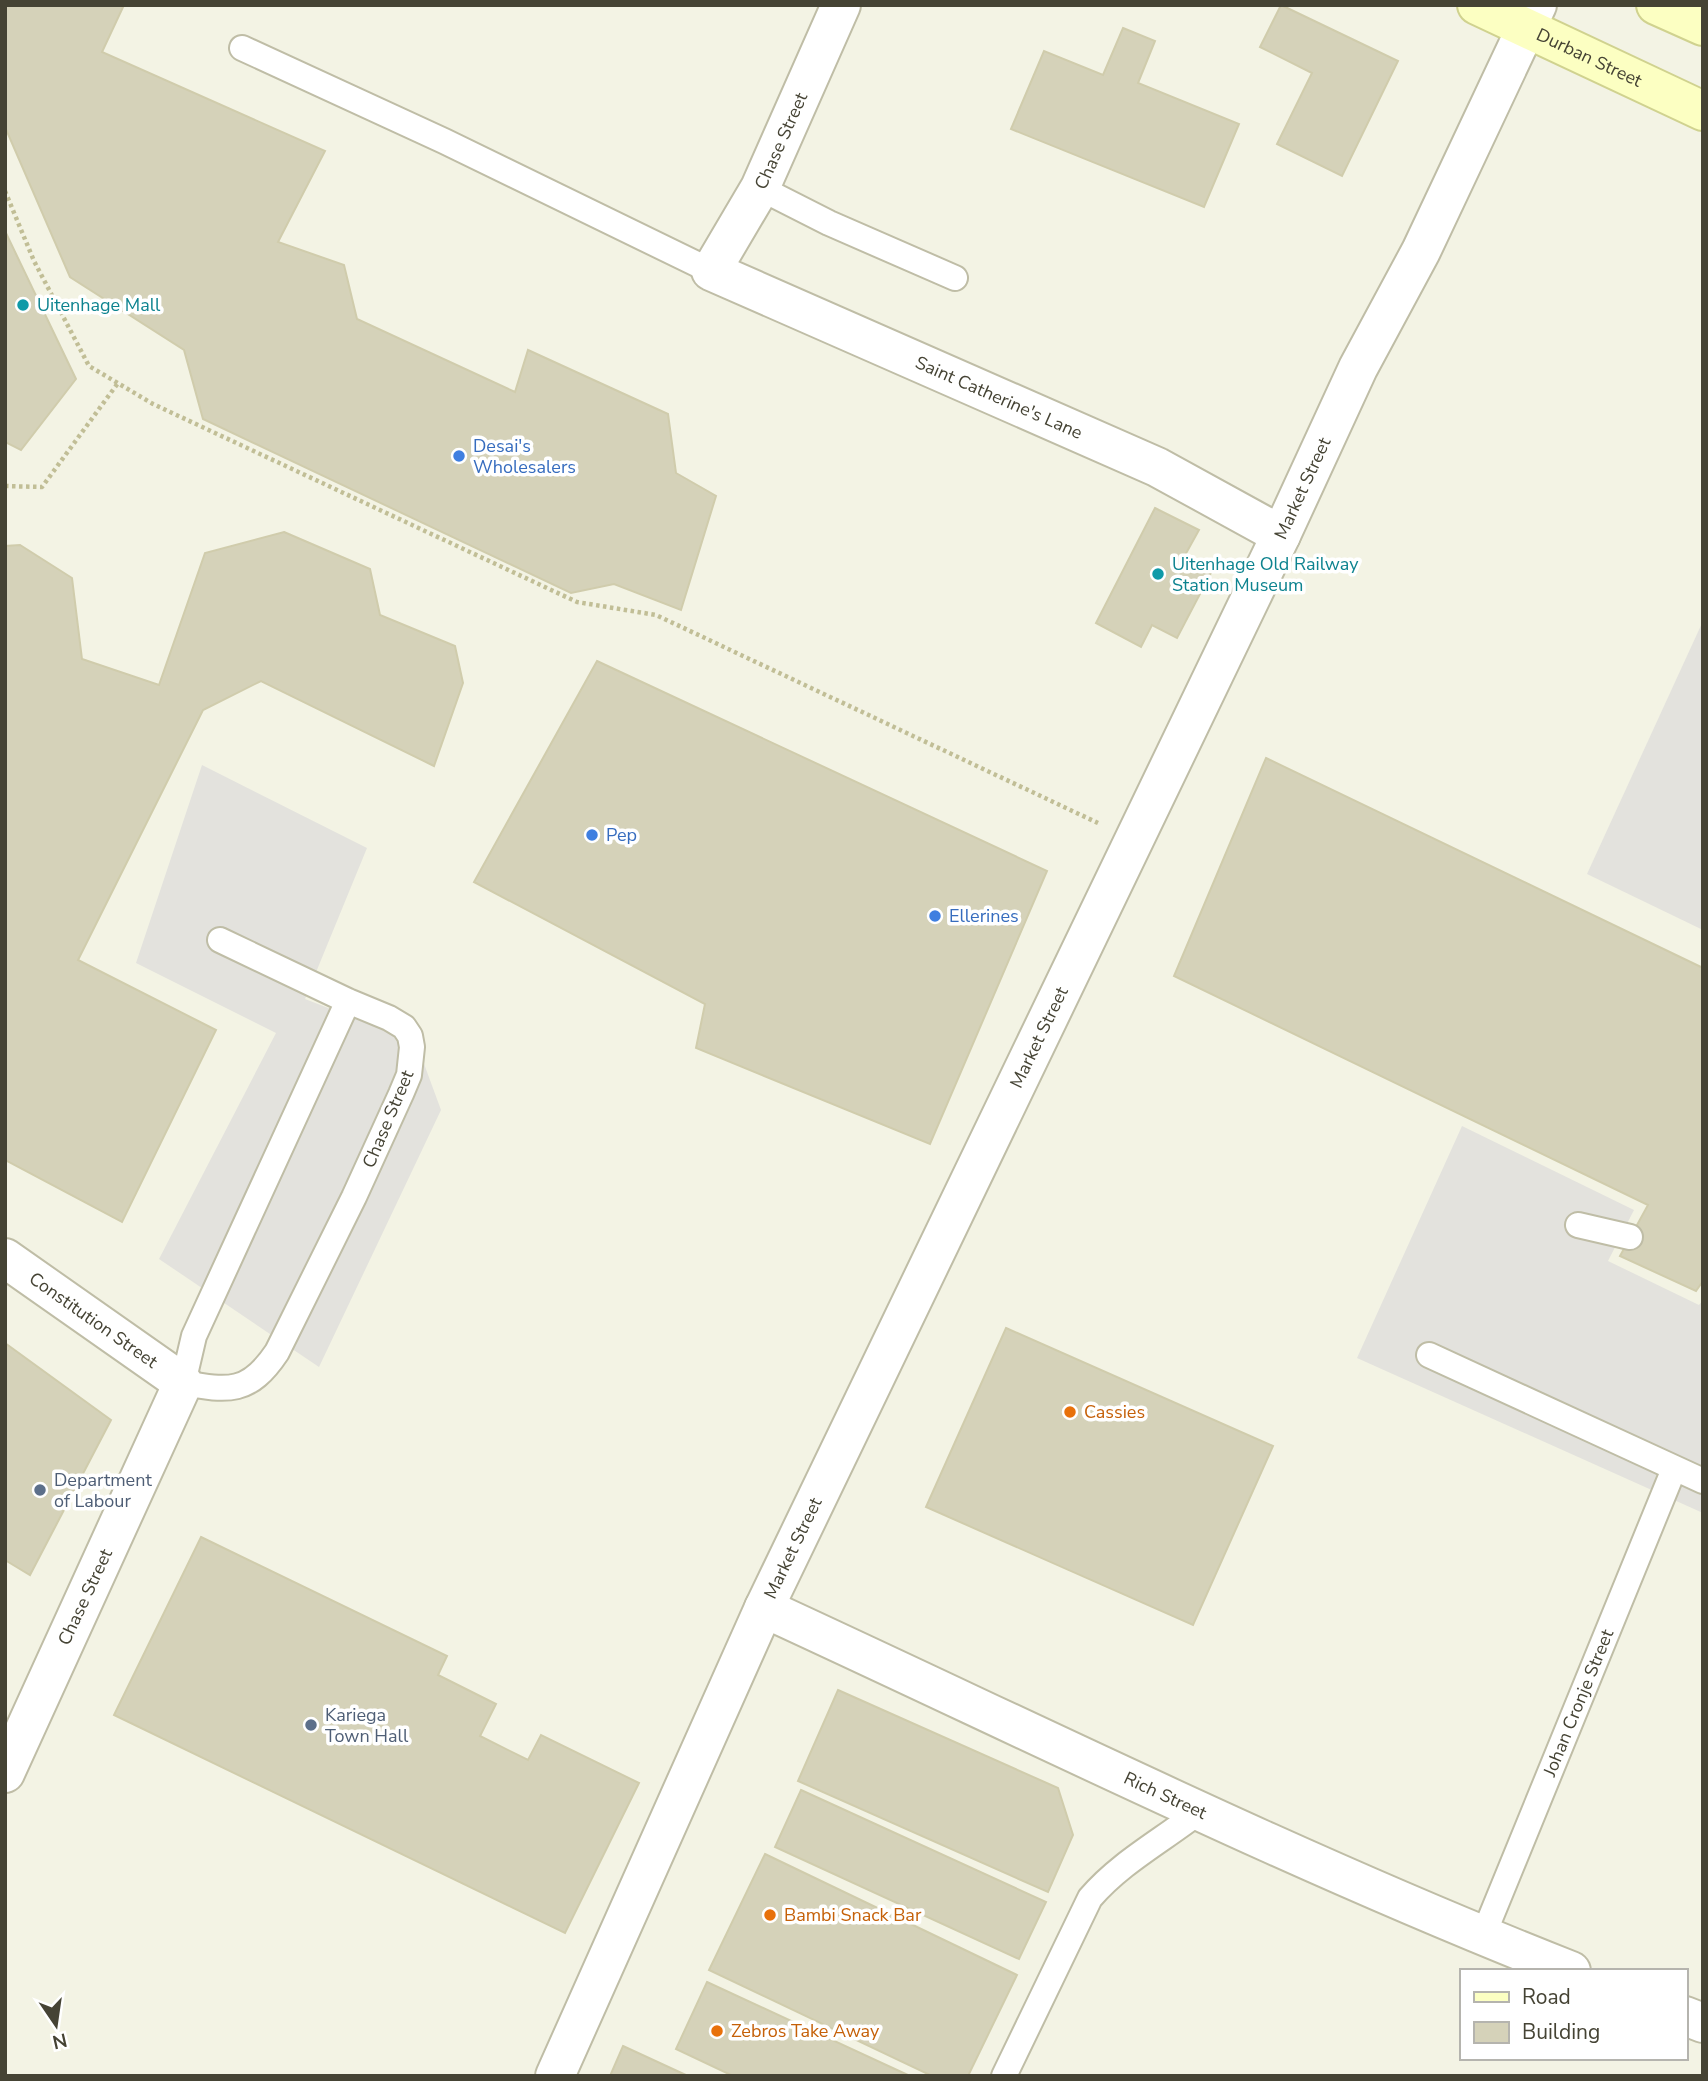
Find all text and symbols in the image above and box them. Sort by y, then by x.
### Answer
street label: Durban Street [1533,23,1647,93]
street label: Chase Street [749,88,813,193]
place label: Uitenhage Mall [37,293,161,317]
marker: Uitenhage Mall [15,297,31,313]
street label: Saint Catherine's Lane [912,350,1086,445]
street label: Market Street [1269,433,1337,543]
place label: Desai's Wholesalers [473,434,576,479]
marker: Desai's Wholesalers [451,448,467,464]
place label: Uitenhage Old Railway Station Museum [1172,552,1359,597]
marker: Uitenhage Old Railway Station Museum [1150,566,1166,582]
place label: Pep [606,823,637,847]
marker: Pep [584,827,600,843]
place label: Ellerines [949,904,1019,928]
marker: Ellerines [927,908,943,924]
street label: Market Street [1004,982,1074,1092]
street label: Chase Street [357,1066,420,1171]
street label: Constitution Street [24,1267,163,1374]
place label: Cassies [1084,1400,1145,1424]
marker: Cassies [1062,1404,1078,1420]
place label: Department of Labour [54,1468,152,1513]
marker: Department of Labour [32,1482,48,1498]
street label: Market Street [758,1493,828,1603]
street label: Chase Street [52,1544,118,1649]
street label: Johan Cronje Street [1537,1625,1619,1781]
place label: Kariega Town Hall [325,1703,409,1748]
marker: Kariega Town Hall [303,1717,319,1733]
street label: Rich Street [1120,1766,1211,1825]
place label: Bambi Snack Bar [784,1903,922,1927]
marker: Bambi Snack Bar [762,1907,778,1923]
legend [1460,1969,1687,2060]
text: Road [1522,1983,1571,2011]
north arrow [21,1990,91,2060]
text: Building [1522,2018,1600,2046]
place label: Zebros Take Away [731,2019,880,2043]
marker: Zebros Take Away [709,2023,725,2039]
text: N [50,2026,69,2055]

